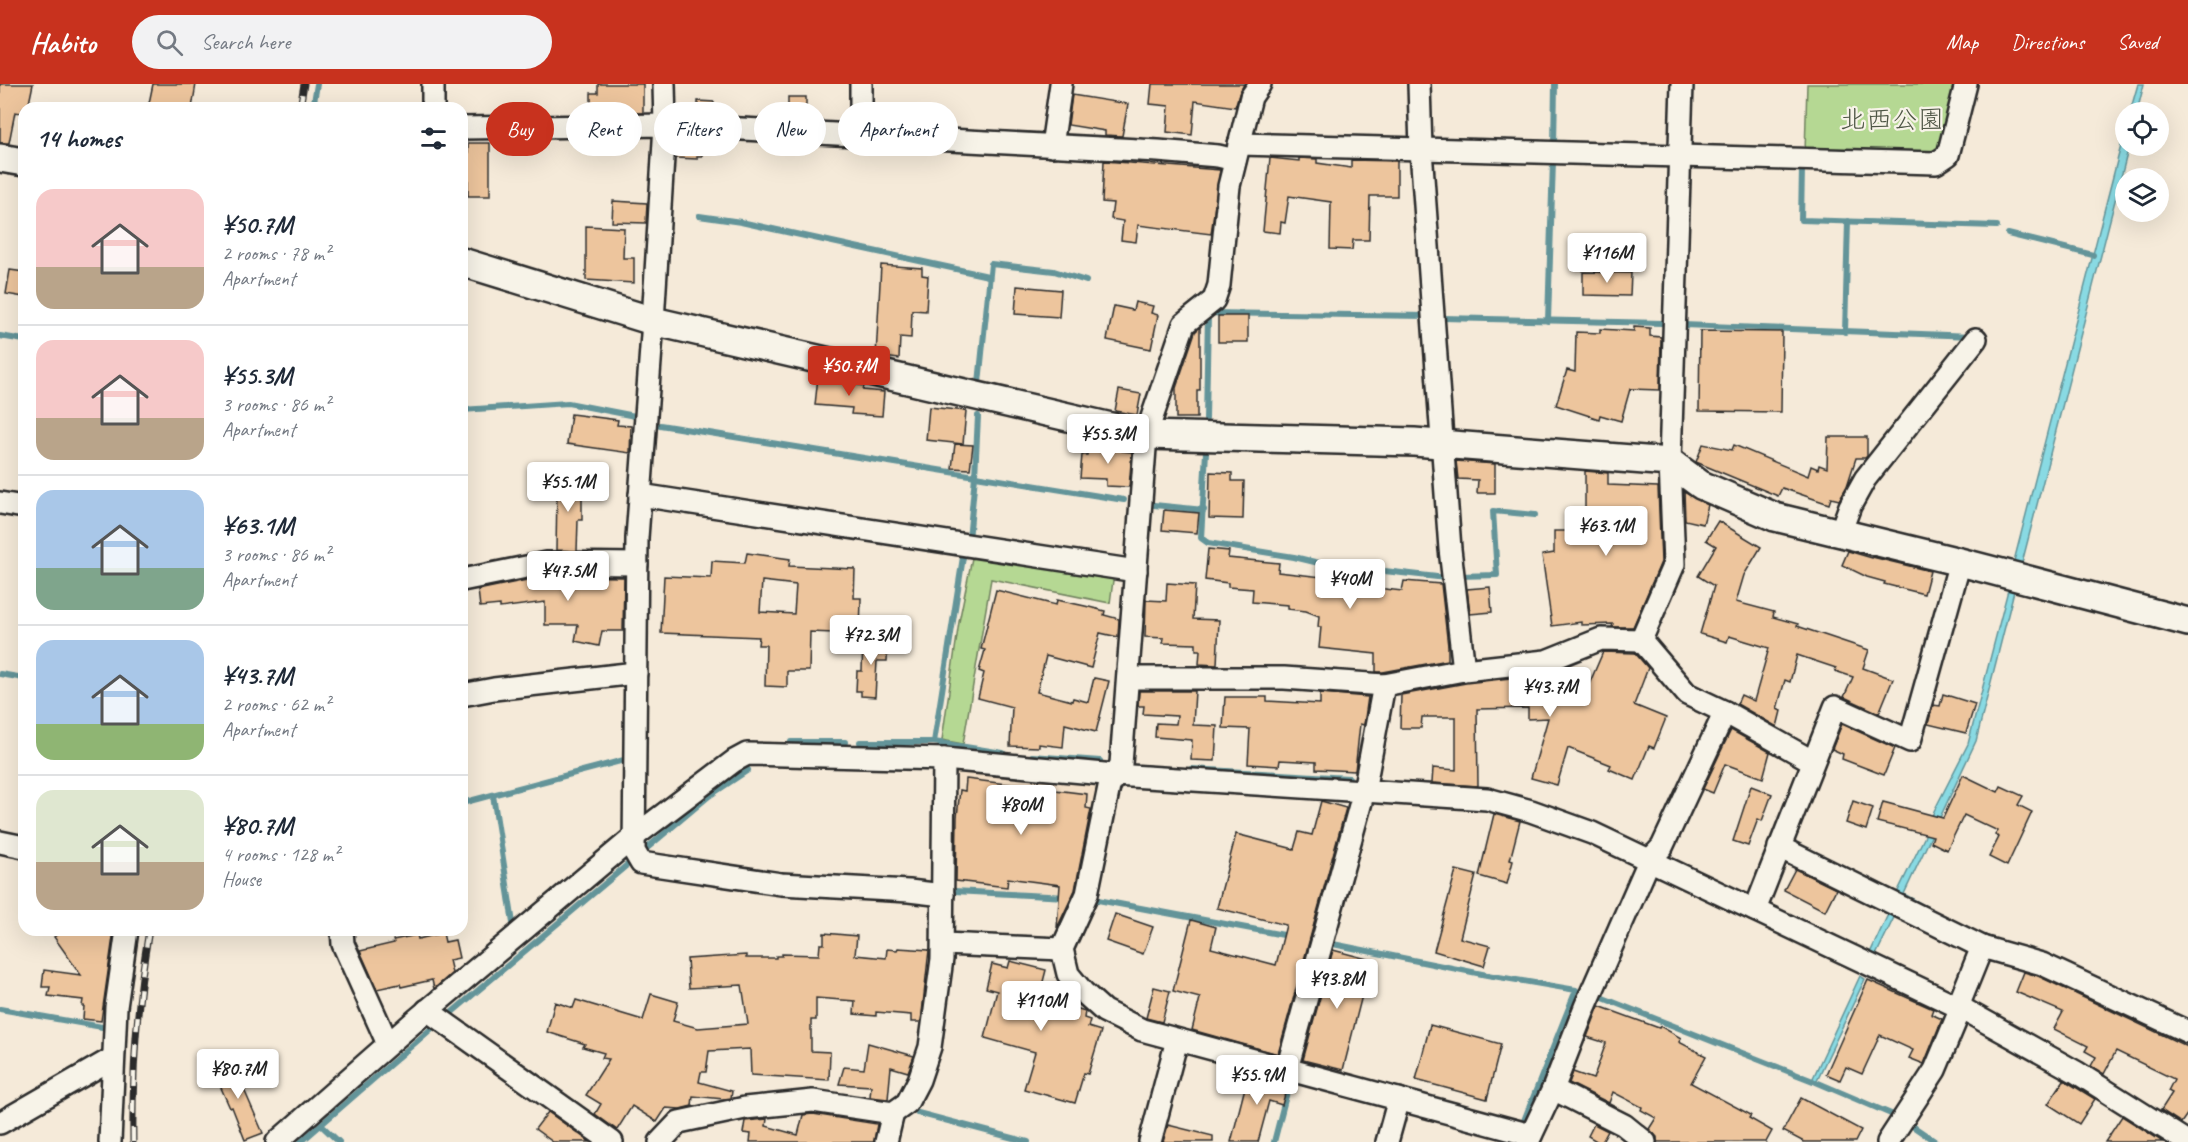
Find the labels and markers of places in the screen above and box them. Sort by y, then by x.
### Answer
pin: ¥116M [1565,233,1649,284]
pin: ¥50.7M [800,346,898,397]
pin: ¥55.3M [1059,414,1157,465]
pin: ¥55.1M [519,462,617,513]
pin: ¥63.1M [1557,506,1655,557]
pin: ¥47.5M [519,551,617,602]
pin: ¥40M [1314,559,1386,610]
pin: ¥72.3M [822,615,920,666]
pin: ¥43.7M [1501,667,1599,718]
pin: ¥80M [985,785,1057,836]
pin: ¥93.8M [1288,959,1386,1010]
pin: ¥110M [999,981,1083,1032]
pin: ¥80.7M [189,1049,287,1100]
pin: ¥55.9M [1208,1055,1306,1106]

